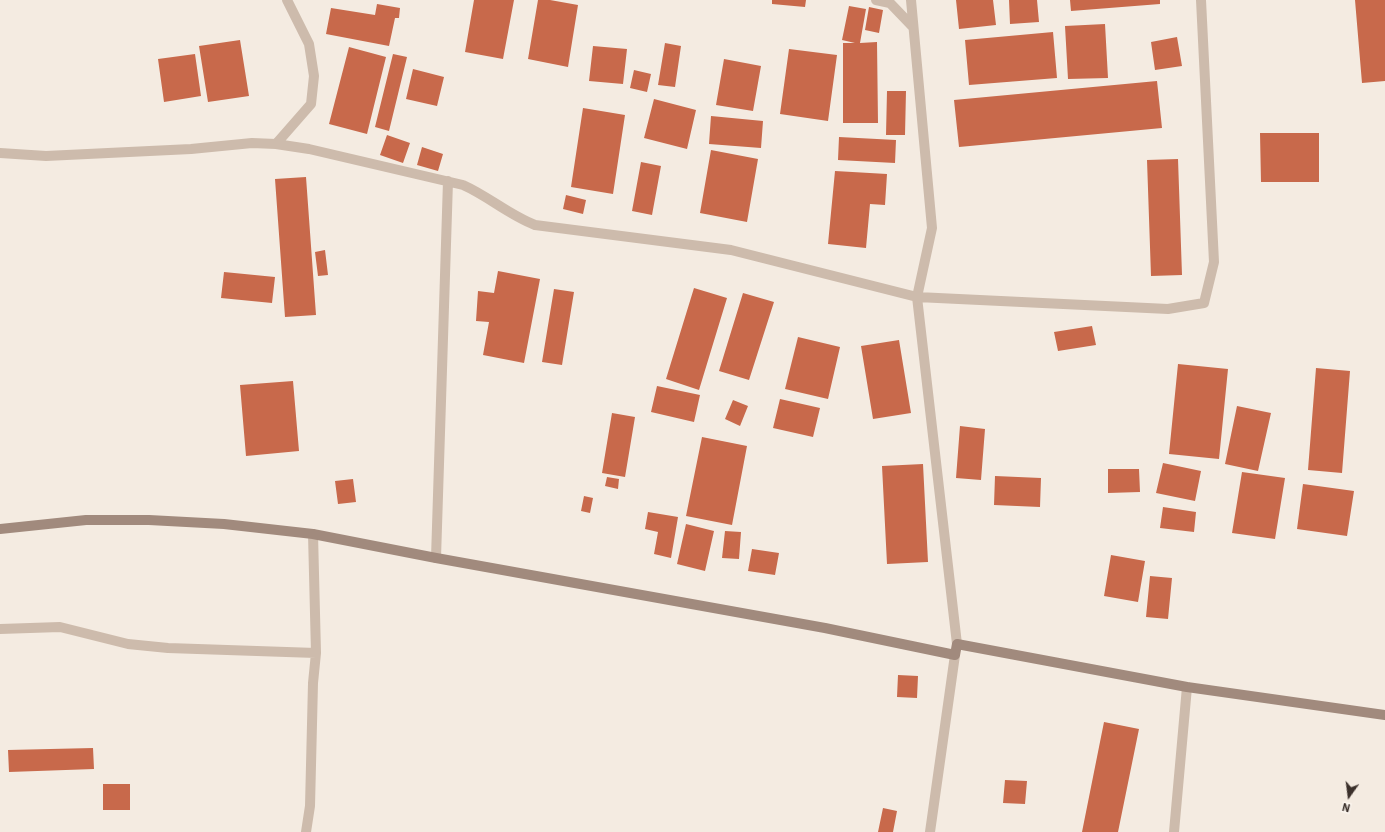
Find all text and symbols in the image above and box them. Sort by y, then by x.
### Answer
north arrow [1329,776,1369,816]
text: N [1341,800,1352,815]

